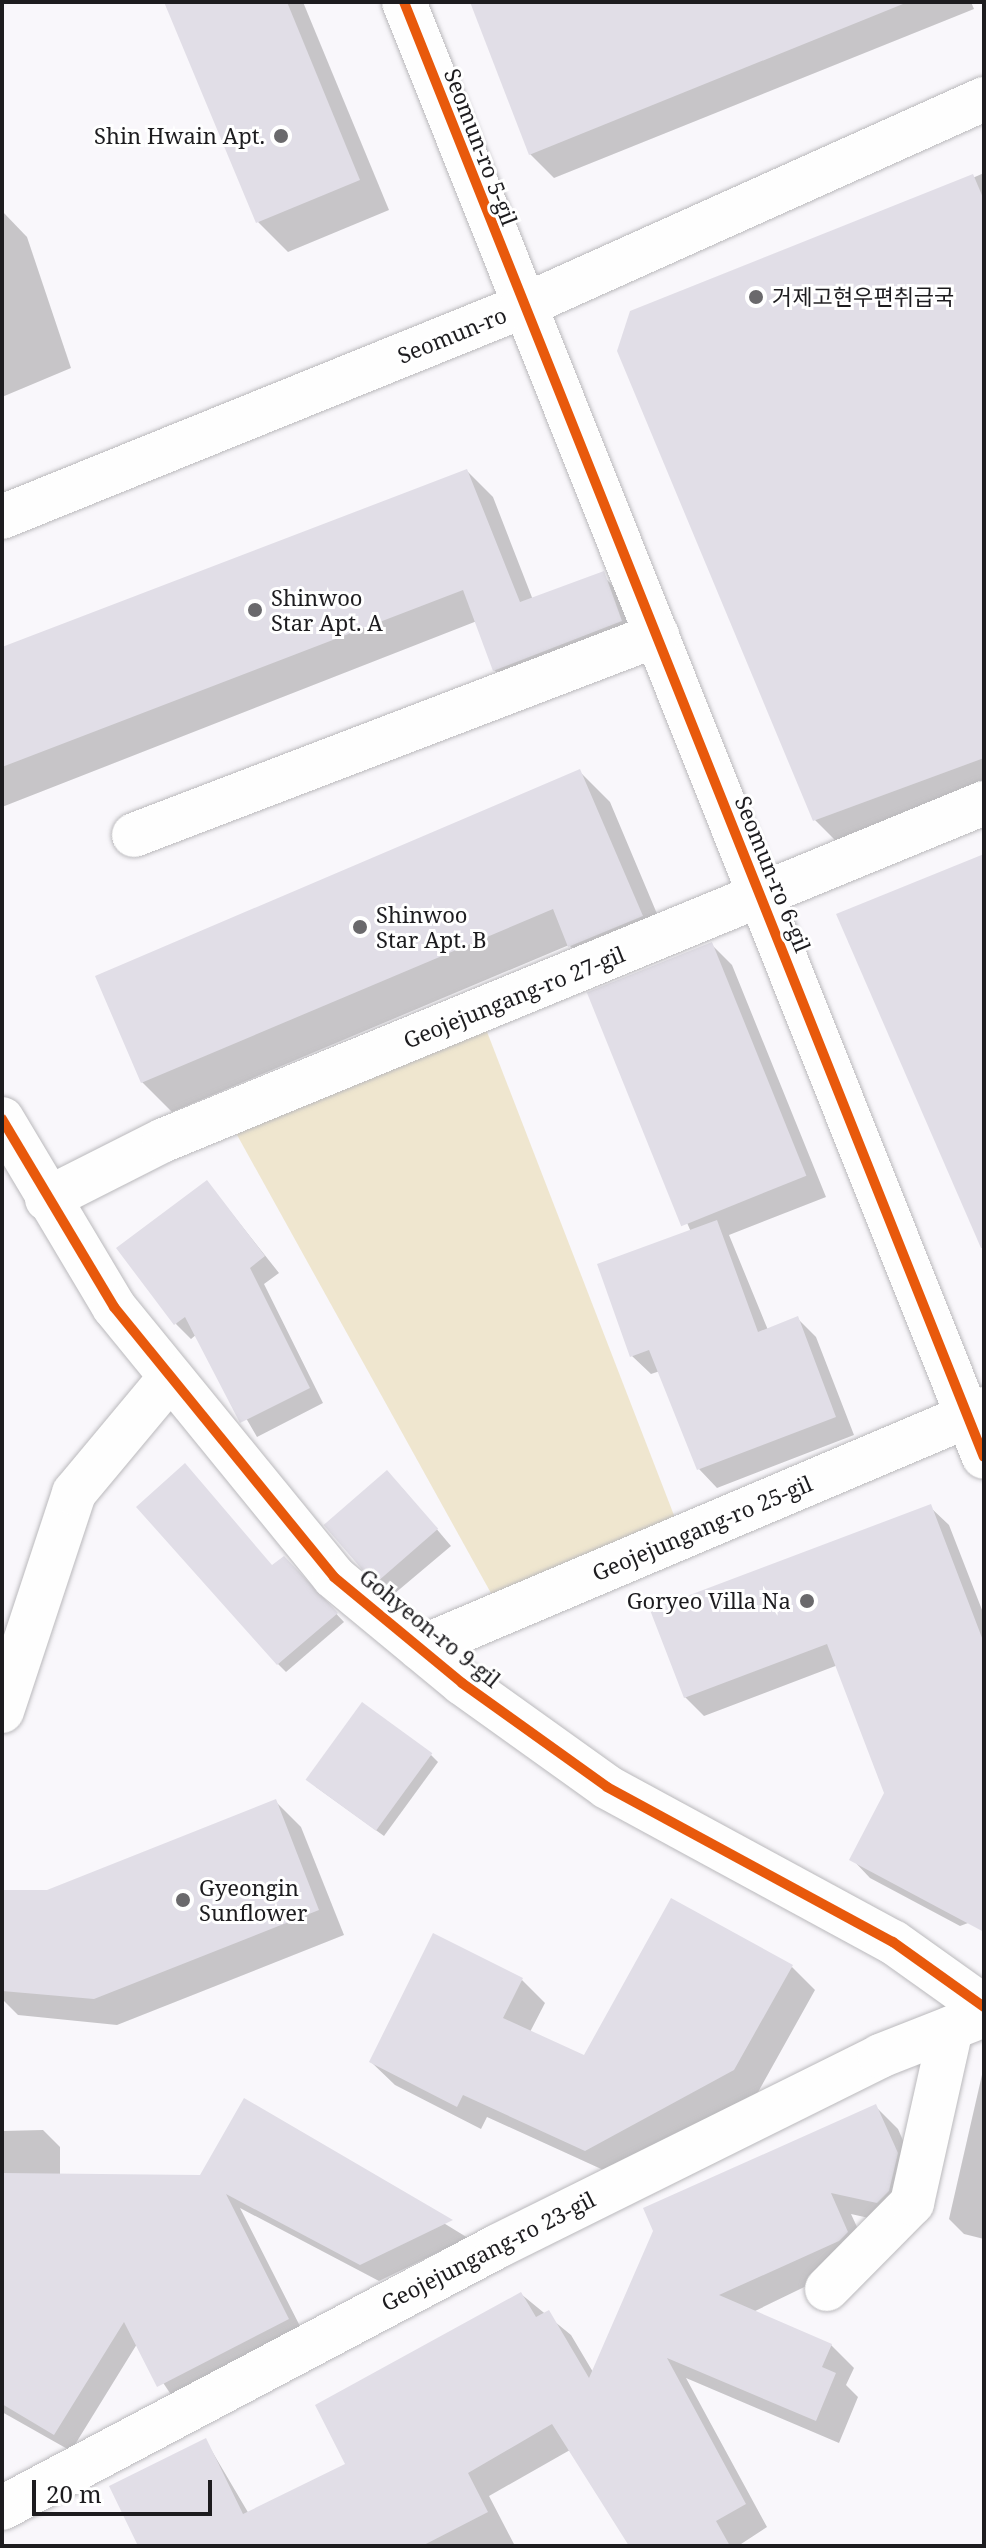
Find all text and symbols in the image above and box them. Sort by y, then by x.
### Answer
street label: Seomun-ro 5-gil [439,65,523,229]
place label: Shin Hwain Apt. [94,123,265,149]
marker: Shin Hwain Apt. [272,127,290,145]
place label: 거제고현우편취급국 [772,284,954,310]
marker: 거제고현우편취급국 [747,288,765,306]
street label: Seomun-ro [394,301,510,369]
place label: Shinwoo Star Apt. A [271,584,383,636]
marker: Shinwoo Star Apt. A [246,601,264,619]
street label: Seomun-ro 6-gil [730,792,816,956]
place label: Shinwoo Star Apt. B [376,901,487,952]
marker: Shinwoo Star Apt. B [351,918,369,936]
street label: Geojejungang-ro 27-gil [400,941,628,1053]
street label: Geojejungang-ro 25-gil [588,1470,816,1586]
street label: Gohyeon-ro 9-gil [354,1563,506,1693]
place label: Goryeo Villa Na [627,1588,791,1614]
marker: Goryeo Villa Na [798,1592,816,1610]
place label: Gyeongin Sunflower [199,1874,307,1926]
marker: Gyeongin Sunflower [174,1891,192,1909]
street label: Geojejungang-ro 23-gil [377,2186,599,2316]
scale bar [36,2464,216,2514]
text: 20 m [46,2477,102,2510]

